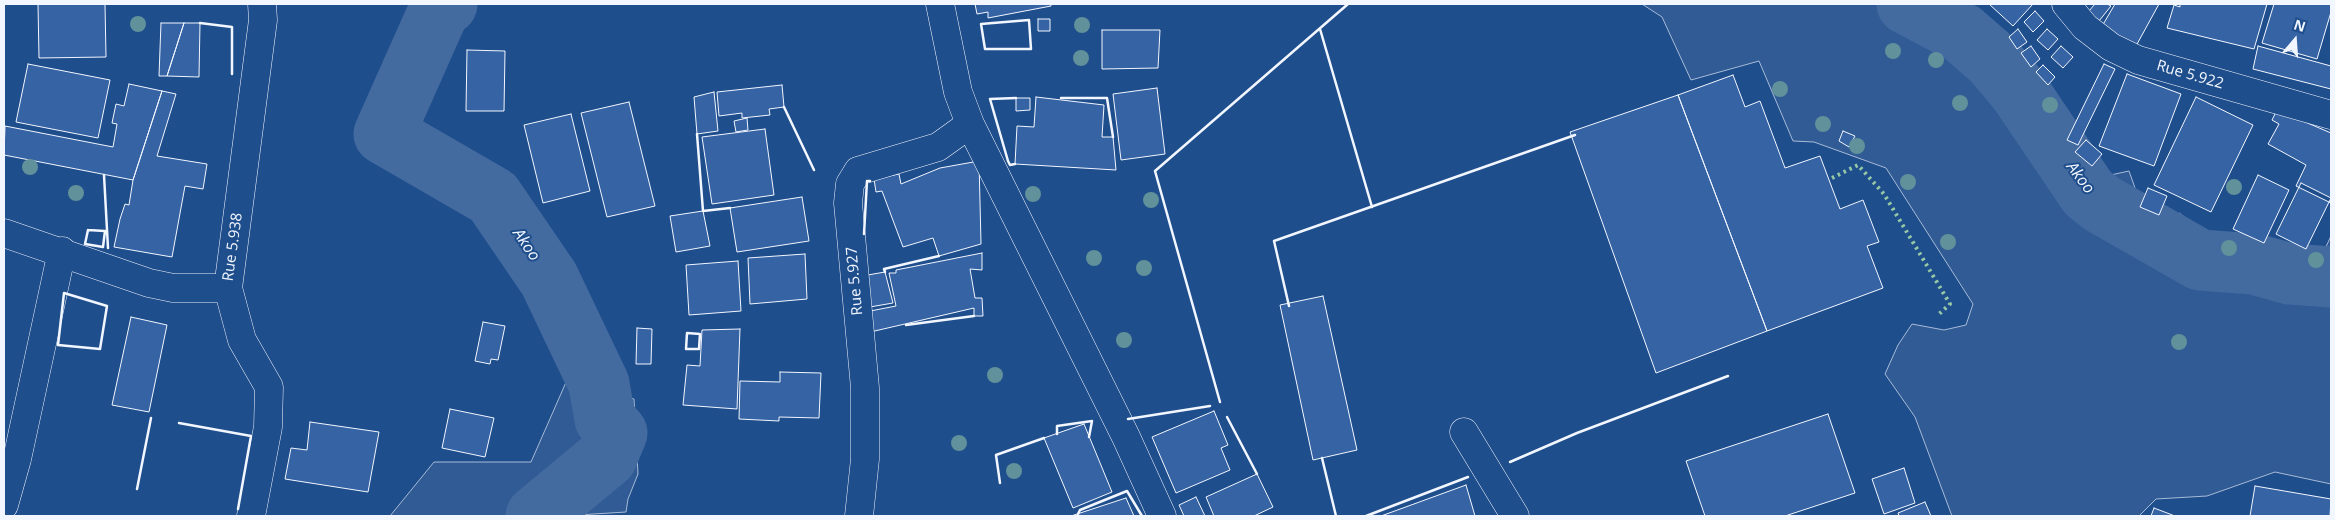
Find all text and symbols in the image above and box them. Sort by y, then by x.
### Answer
text: N [2291,14,2308,36]
north arrow [2270,15,2320,65]
street label: Rue 5.922 [2154,57,2226,93]
water label: Akoo [2062,158,2098,198]
street label: Rue 5.938 [219,212,247,282]
water label: Akoo [508,225,544,265]
street label: Rue 5.927 [843,246,867,316]

